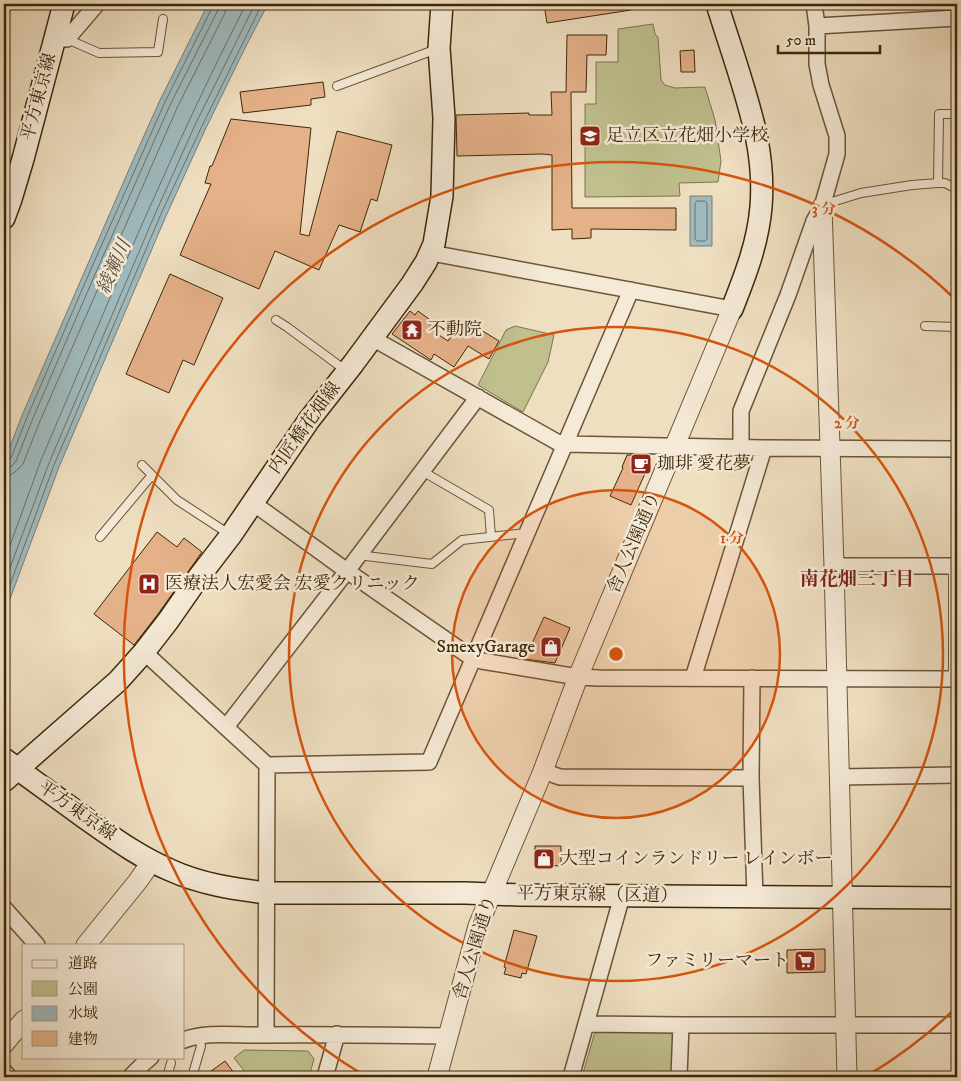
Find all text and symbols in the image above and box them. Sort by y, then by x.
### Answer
scale bar [778,22,881,54]
text: 50 m [786,31,816,50]
street label: 平方東京線 [17,51,61,143]
school or university icon: 足立区立花畑小学校 [578,124,602,148]
place label: 足立区立花畑小学校 [606,125,768,147]
text: 3 分 [812,200,836,219]
water label: 綾瀬川 [92,234,137,298]
temple icon: 不動院 [400,318,424,342]
place label: 不動院 [428,319,482,341]
street label: 内匠橋花畑線 [264,378,346,478]
text: 2 分 [834,414,860,433]
cafe icon: 珈琲 愛花夢 [629,452,653,476]
place label: 珈琲 愛花夢 [657,453,751,475]
street label: 舎人公園通り [603,489,665,597]
text: 1 分 [720,529,744,548]
district label: 南花畑三丁目 [800,568,914,591]
hospital icon: 医療法人宏愛会 宏愛クリニック [137,572,161,596]
place label: 医療法人宏愛会 宏愛クリニック [165,573,420,595]
shop icon: SmexyGarage [539,635,563,659]
place label: SmexyGarage [436,636,535,658]
centre of rings [607,645,625,663]
street label: 平方東京線 [34,776,120,846]
shop icon: 大型コインランドリー レインボー [532,847,556,871]
place label: 大型コインランドリー レインボー [560,848,832,870]
street label: 平方東京線（区道） [516,883,678,907]
street label: 舎人公園通り [449,893,501,1003]
legend [22,944,185,1058]
supermarket icon: ファミリーマート [793,949,817,973]
place label: ファミリーマート [645,950,789,972]
text: 道路 [68,954,98,973]
text: 公園 [68,980,98,999]
text: 水域 [68,1004,98,1023]
text: 建物 [68,1030,98,1049]

